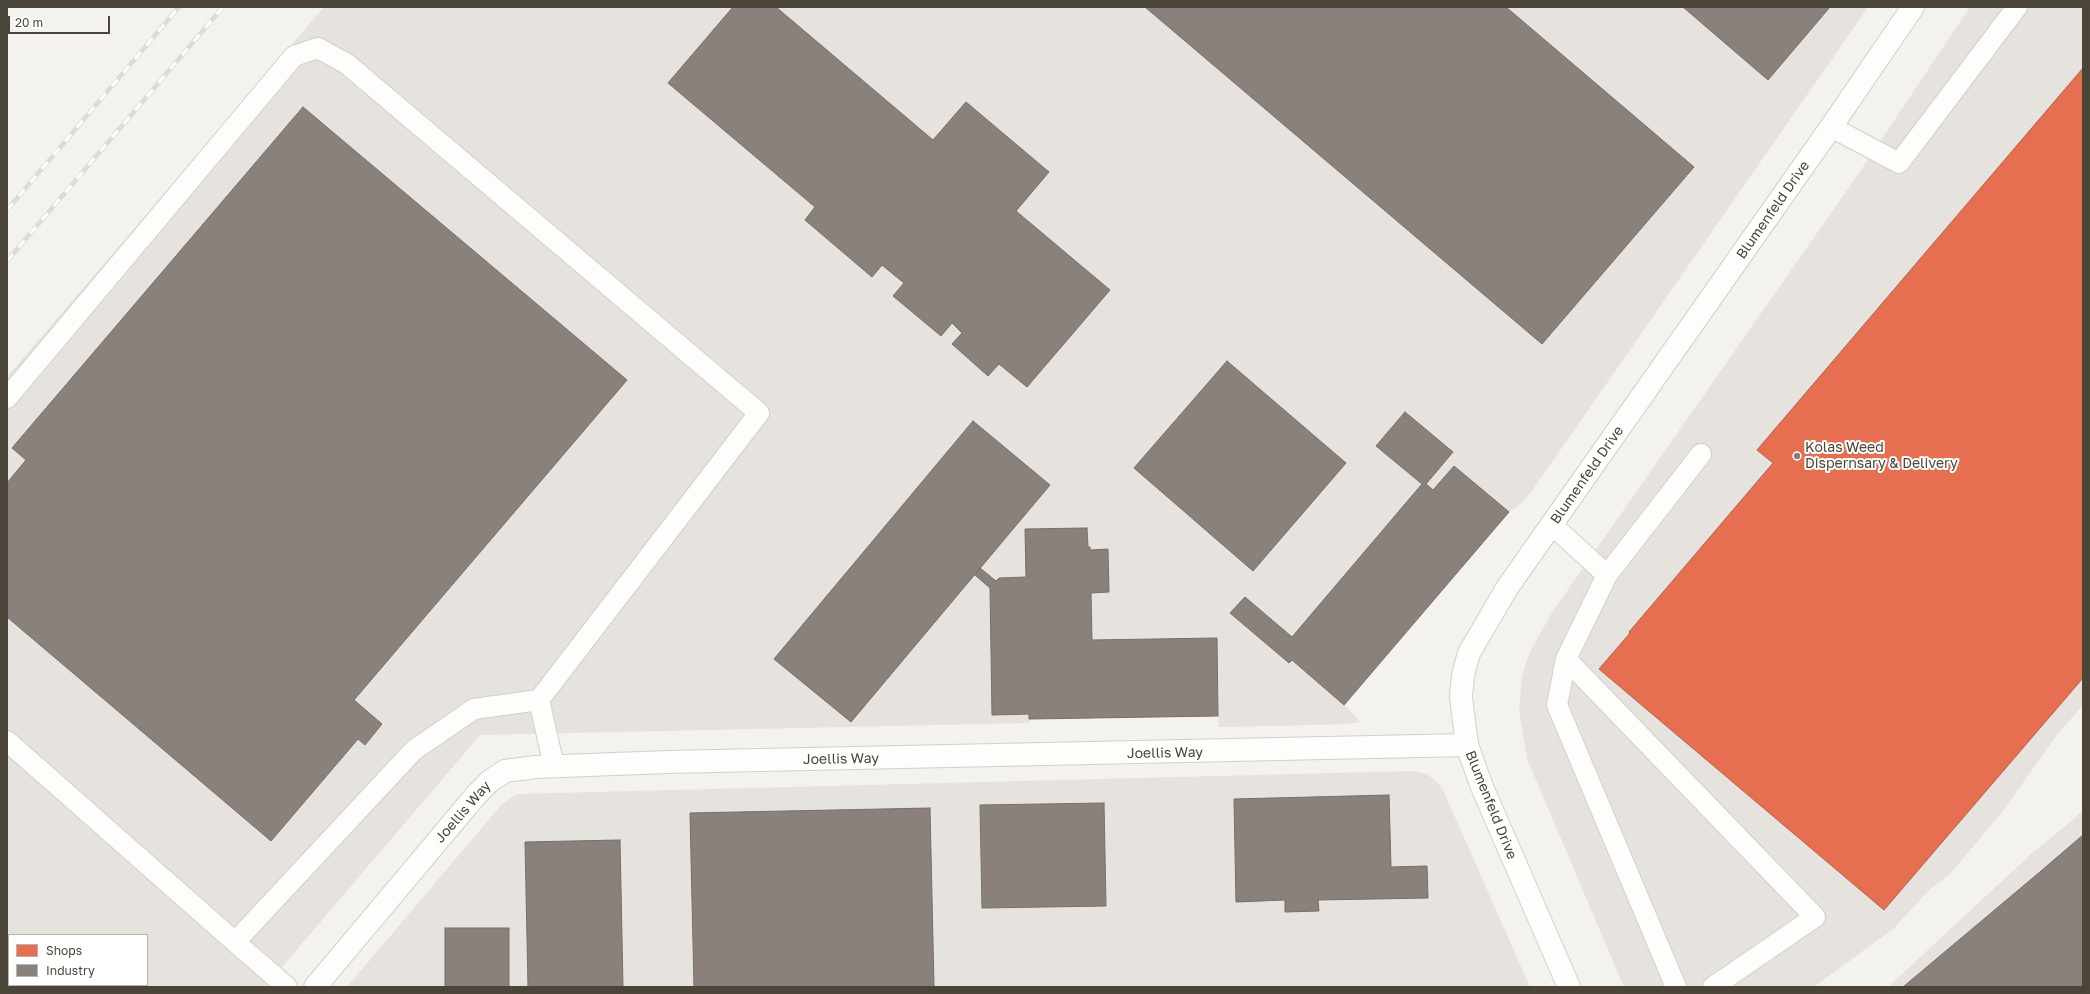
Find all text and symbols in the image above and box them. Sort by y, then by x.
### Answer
scale bar [10,8,112,34]
text: 20 m [15,15,43,30]
street label: Blumenfeld Drive [1733,158,1813,262]
street label: Blumenfeld Drive [1547,423,1627,527]
place label: Kolas Weed Dispernsary & Delivery [1805,440,1958,472]
marker: Kolas Weed Dispernsary & Delivery [1792,451,1802,461]
street label: Joellis Way [1127,744,1203,762]
street label: Blumenfeld Drive [1462,748,1520,862]
street label: Joellis Way [803,750,879,768]
street label: Joellis Way [432,778,494,846]
legend [8,934,148,986]
text: Shops [46,943,82,958]
text: Industry [46,963,95,978]

